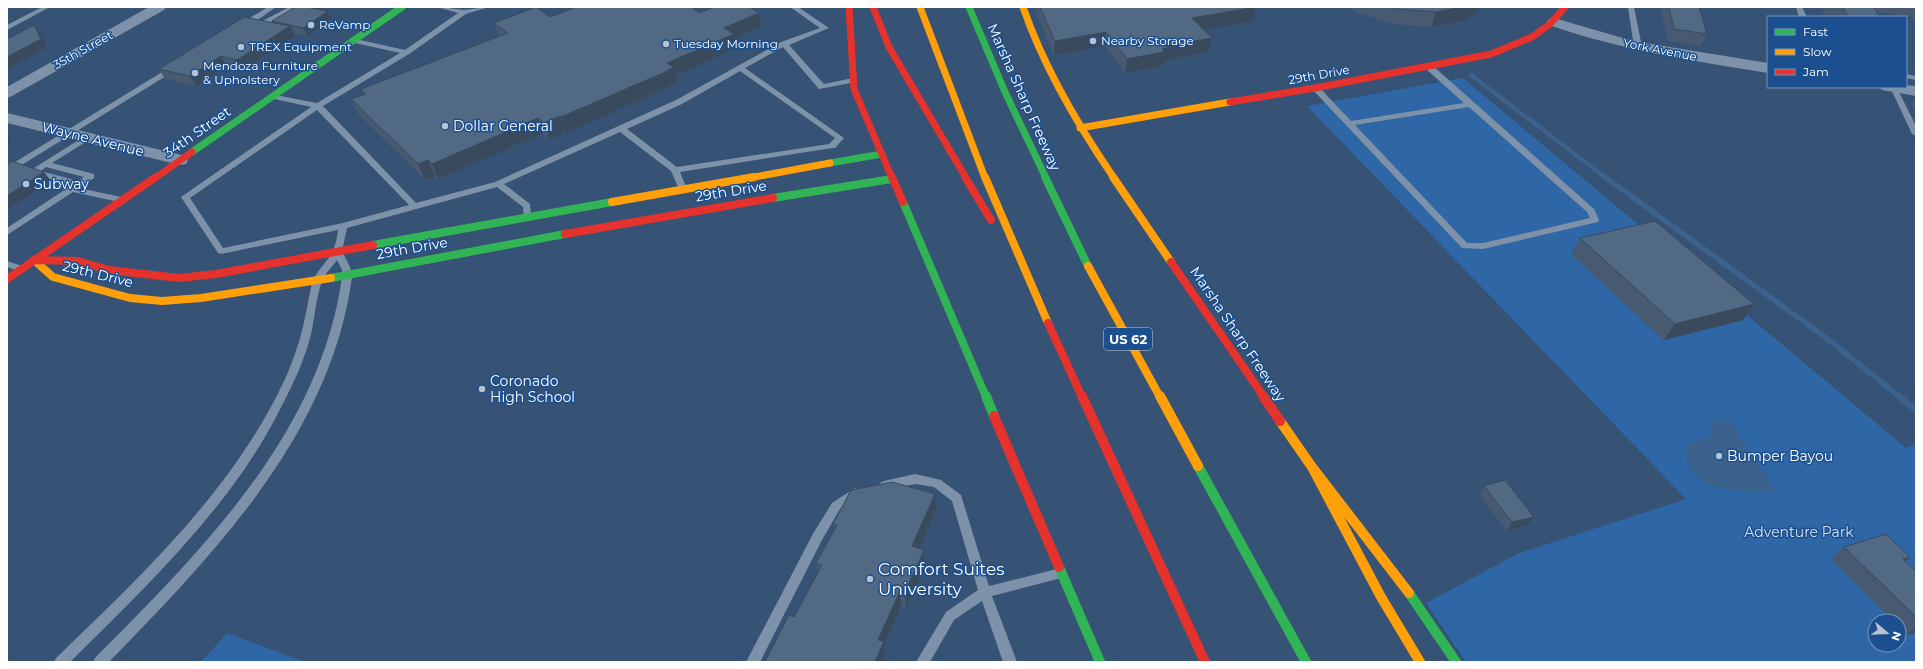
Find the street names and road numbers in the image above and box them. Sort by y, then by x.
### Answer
street label: Marsha Sharp Freeway [983,21,1065,174]
street label: 35th Street [50,27,115,72]
street label: York Avenue [1622,35,1698,64]
street label: 29th Drive [1287,62,1351,87]
street label: 34th Street [160,102,234,162]
street label: Wayne Avenue [40,118,146,160]
street label: 29th Drive [694,176,768,206]
street label: 29th Drive [375,233,449,263]
street label: 29th Drive [61,257,135,291]
street label: Marsha Sharp Freeway [1186,263,1290,405]
road number: US 62 [1104,328,1152,350]

